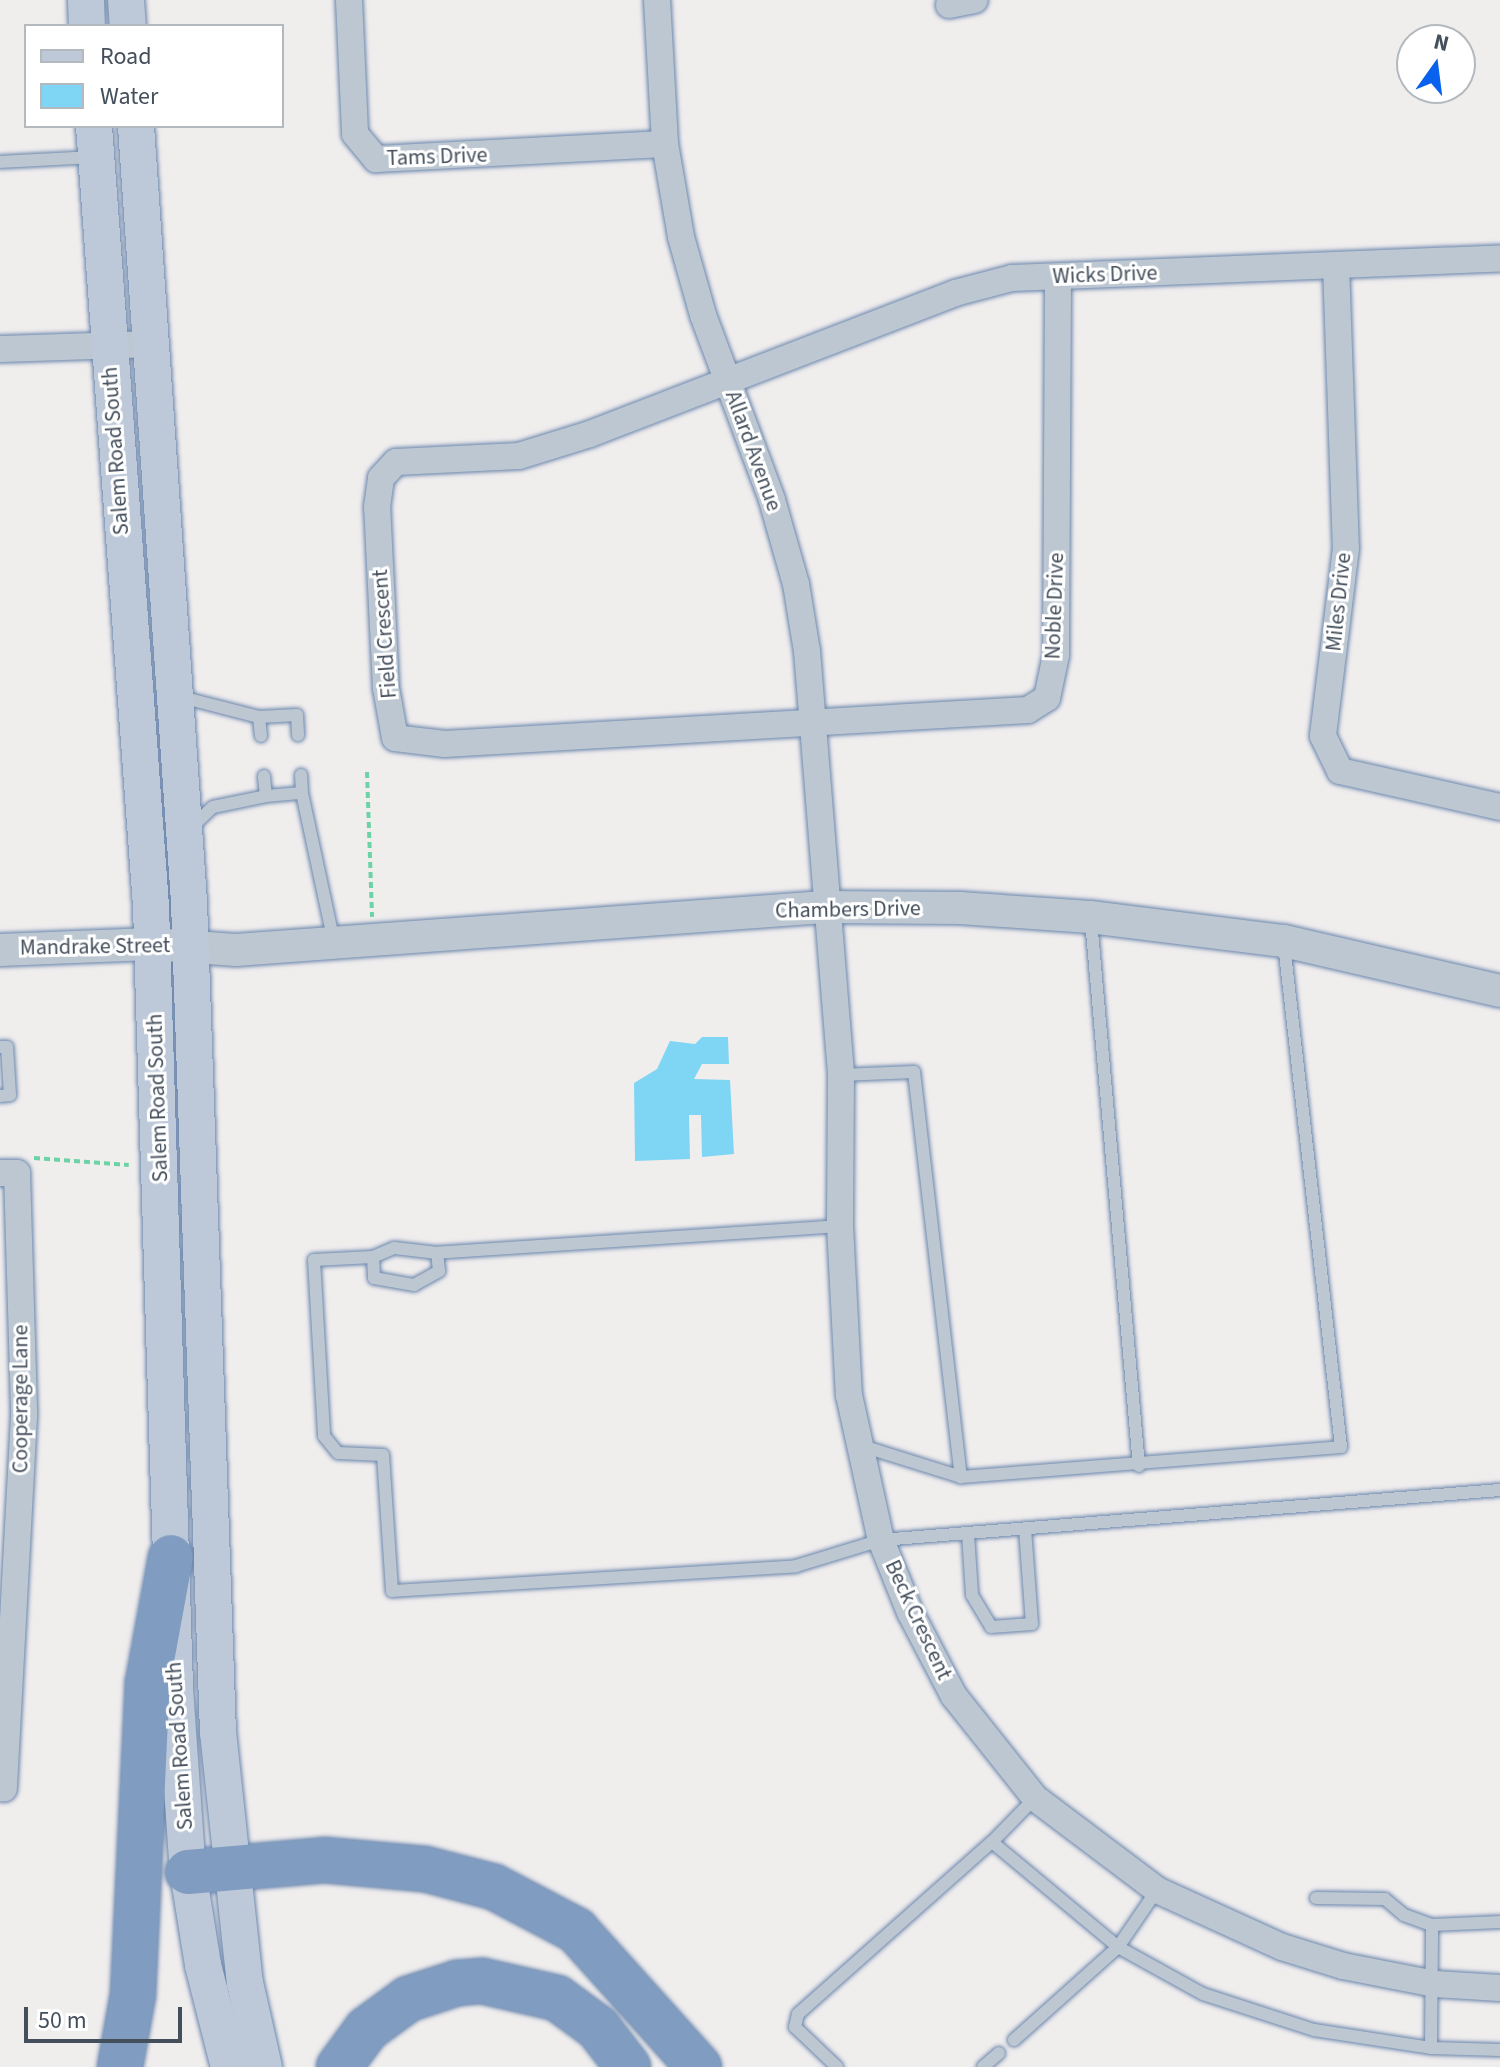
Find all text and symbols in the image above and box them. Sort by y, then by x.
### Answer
legend [24,24,284,128]
north arrow [1396,24,1476,104]
text: N [1430,25,1452,60]
text: Road [100,39,152,74]
text: Water [100,79,158,114]
street label: Tams Drive [386,142,488,172]
street label: Wicks Drive [1052,260,1158,290]
street label: Salem Road South [97,366,135,536]
street label: Allard Avenue [719,387,787,515]
street label: Miles Drive [1321,551,1357,653]
street label: Noble Drive [1040,552,1070,660]
street label: Field Crescent [367,569,403,699]
street label: Chambers Drive [775,896,921,924]
street label: Mandrake Street [20,932,170,962]
street label: Salem Road South [142,1013,174,1183]
street label: Cooperage Lane [8,1325,34,1473]
street label: Beck Crescent [879,1556,957,1684]
street label: Salem Road South [161,1661,199,1831]
scale bar [28,1991,186,2041]
text: 50 m [38,2003,87,2038]

